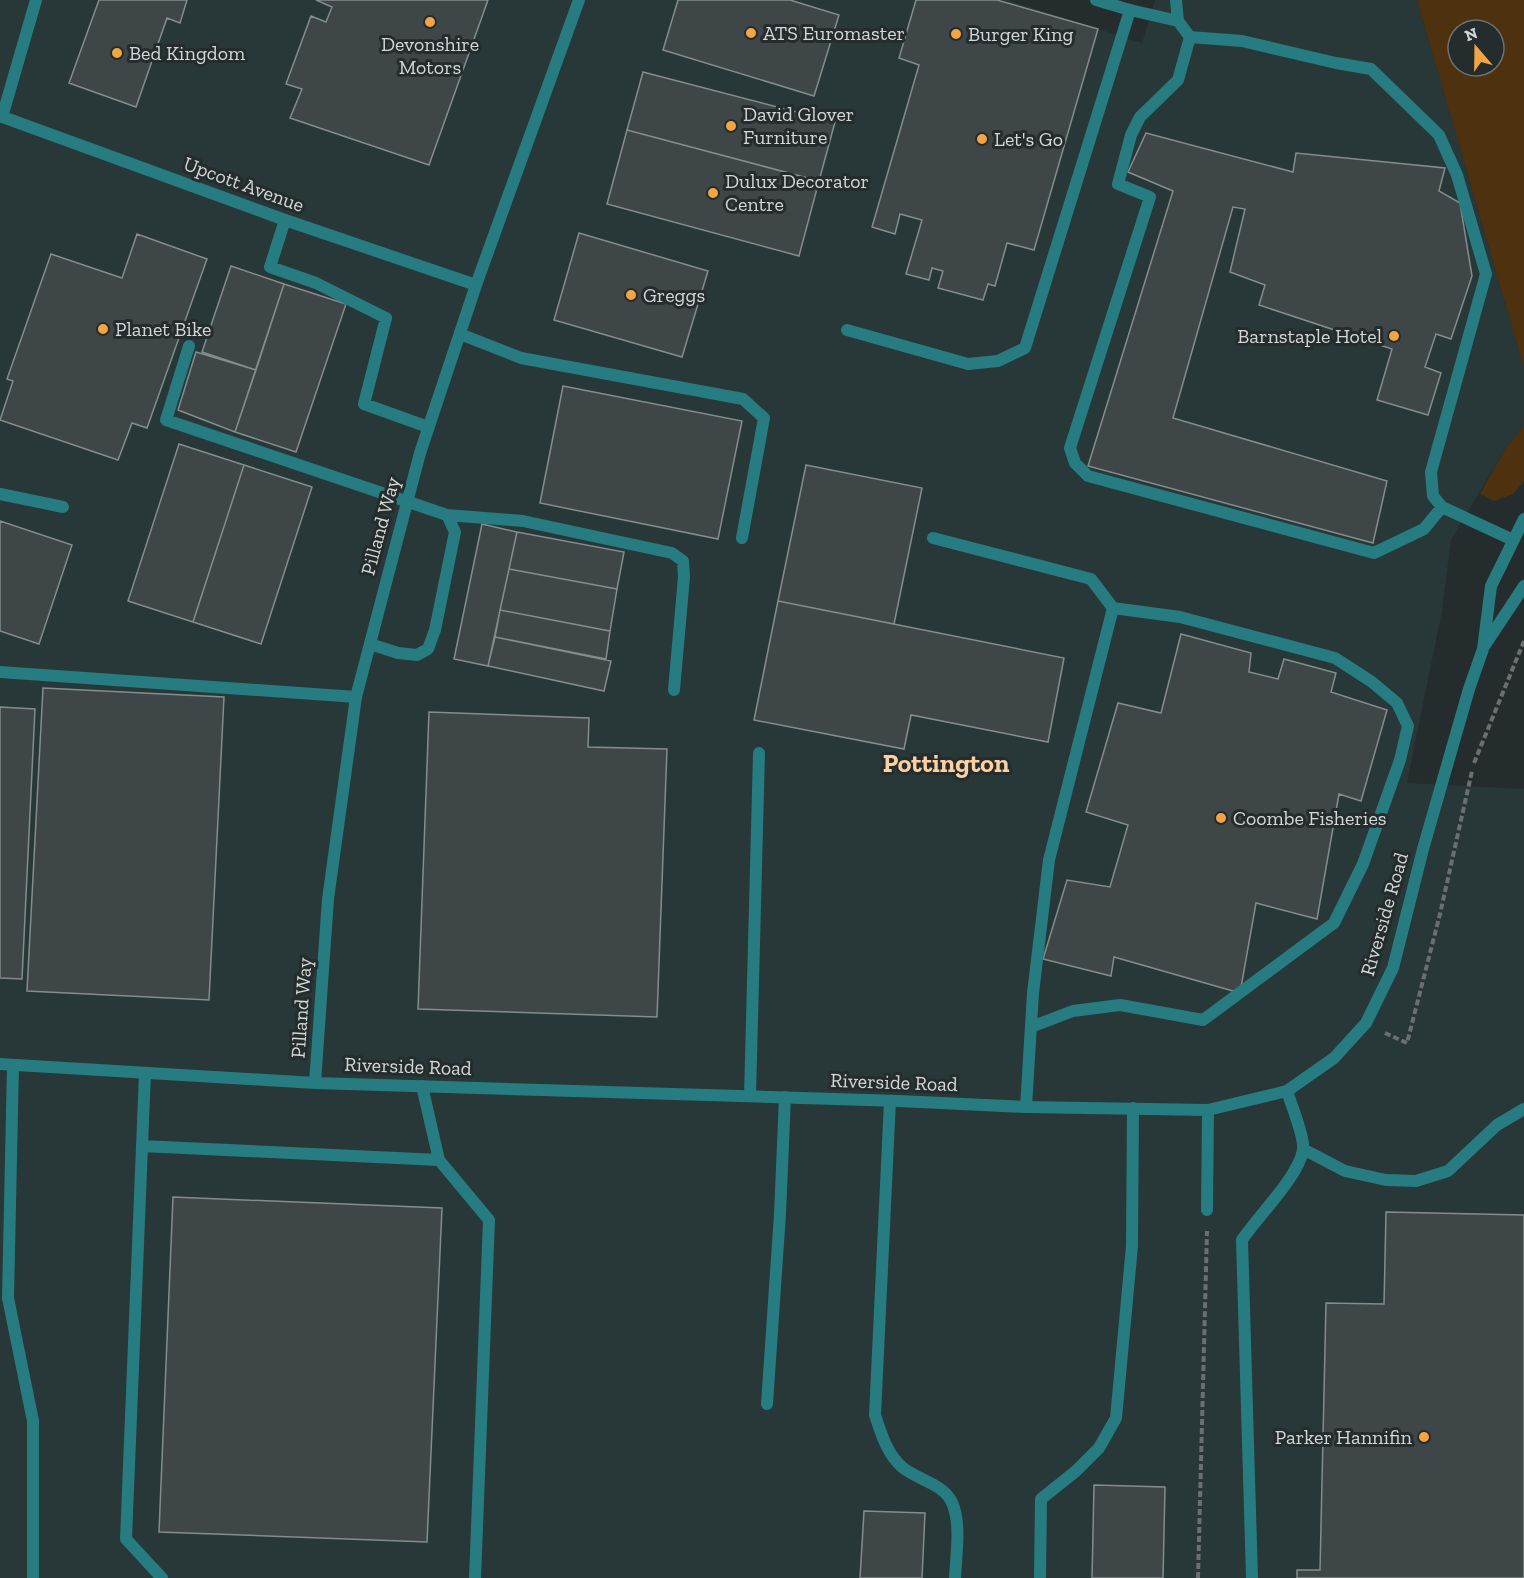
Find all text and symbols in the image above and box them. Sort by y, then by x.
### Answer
marker: Devonshire Motors [423,15,437,29]
north arrow [1446,18,1506,78]
place label: ATS Euromaster [763,21,905,45]
place label: Burger King [968,22,1074,46]
text: N [1462,23,1480,45]
marker: ATS Euromaster [744,26,758,40]
marker: Burger King [949,27,963,41]
place label: Devonshire Motors [381,32,479,79]
place label: Bed Kingdom [129,41,246,65]
marker: Bed Kingdom [110,46,124,60]
place label: David Glover Furniture [743,102,854,149]
marker: David Glover Furniture [724,119,738,133]
place label: Let's Go [994,127,1063,151]
marker: Let's Go [975,132,989,146]
street label: Upcott Avenue [180,151,308,217]
place label: Dulux Decorator Centre [725,169,869,216]
marker: Dulux Decorator Centre [706,186,720,200]
place label: Greggs [643,283,705,307]
marker: Greggs [624,288,638,302]
place label: Planet Bike [115,317,211,341]
marker: Planet Bike [96,322,110,336]
place label: Barnstaple Hotel [1237,324,1382,348]
marker: Barnstaple Hotel [1387,329,1401,343]
street label: Pilland Way [355,473,405,578]
district label: Pottington [883,747,1010,779]
place label: Coombe Fisheries [1233,806,1387,830]
marker: Coombe Fisheries [1214,811,1228,825]
street label: Riverside Road [1355,849,1413,979]
street label: Pilland Way [286,956,317,1059]
street label: Riverside Road [344,1052,472,1080]
street label: Riverside Road [830,1068,958,1096]
place label: Parker Hannifin [1275,1425,1413,1449]
marker: Parker Hannifin [1417,1430,1431,1444]

